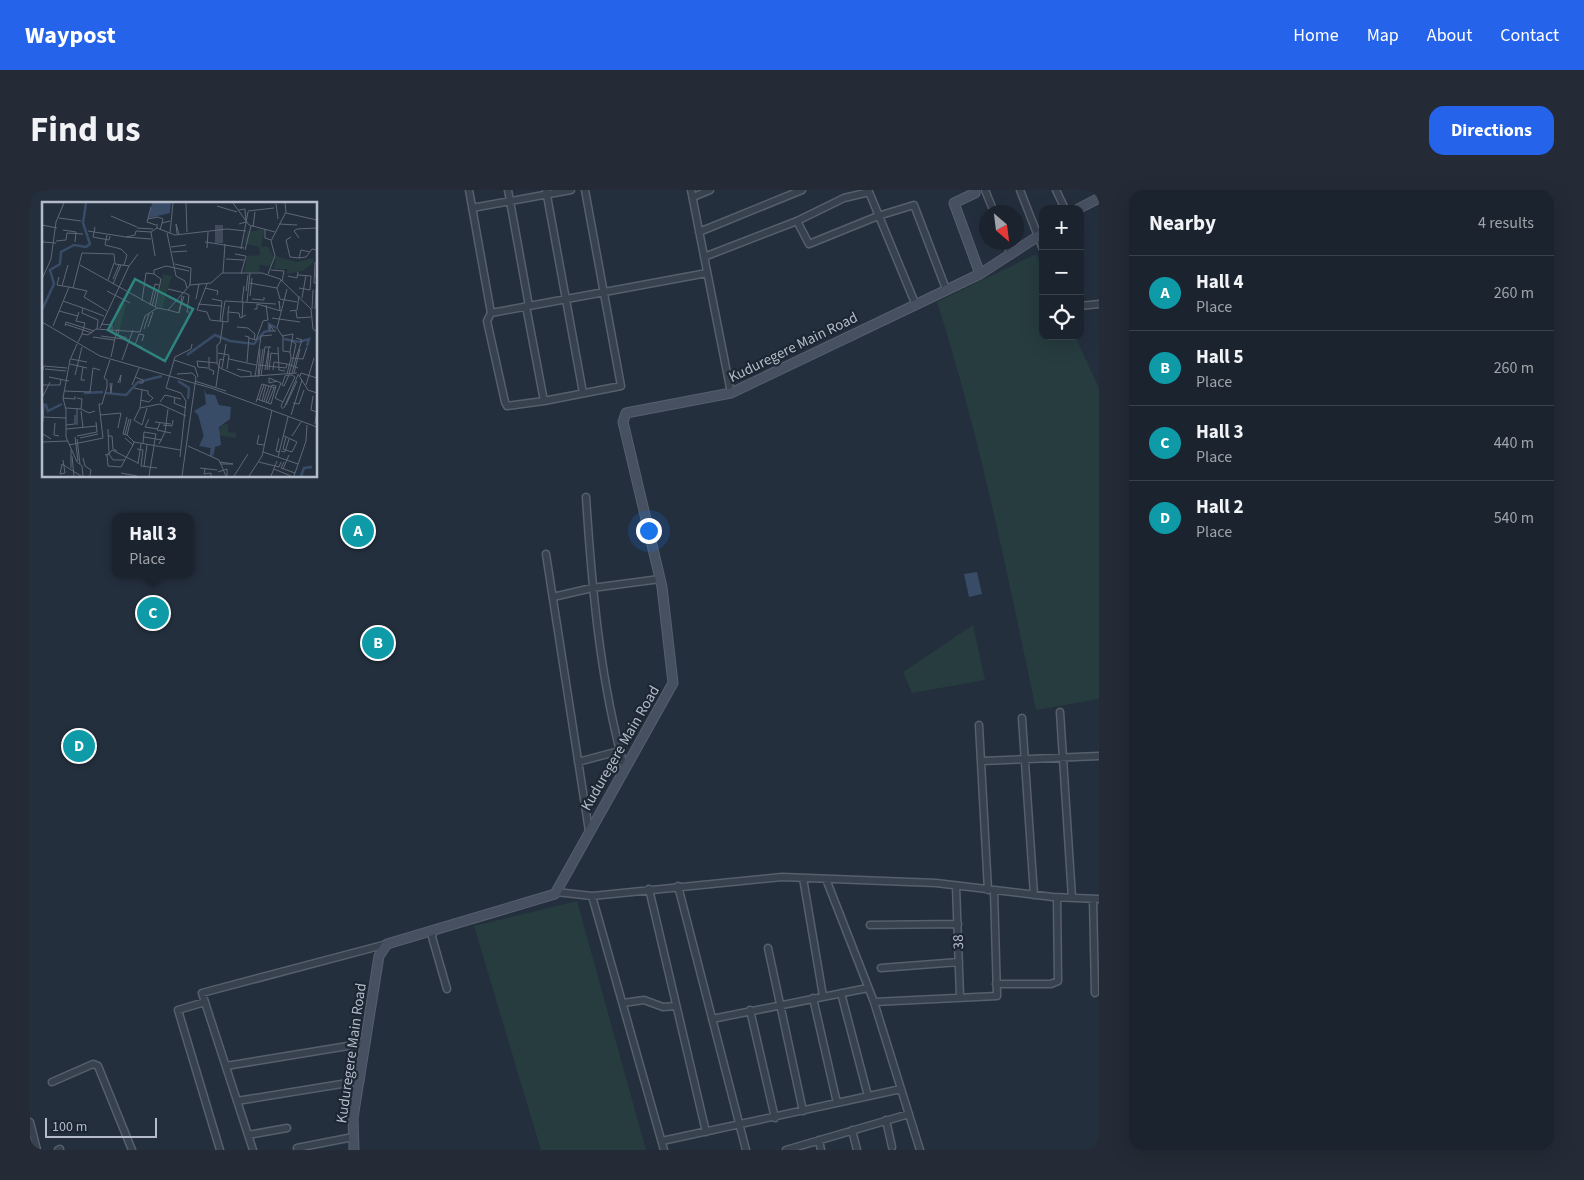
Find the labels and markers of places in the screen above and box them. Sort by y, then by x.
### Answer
pin: A [342,512,374,550]
pin: C [137,594,169,632]
pin: B [362,624,394,662]
pin: D [63,727,95,765]

